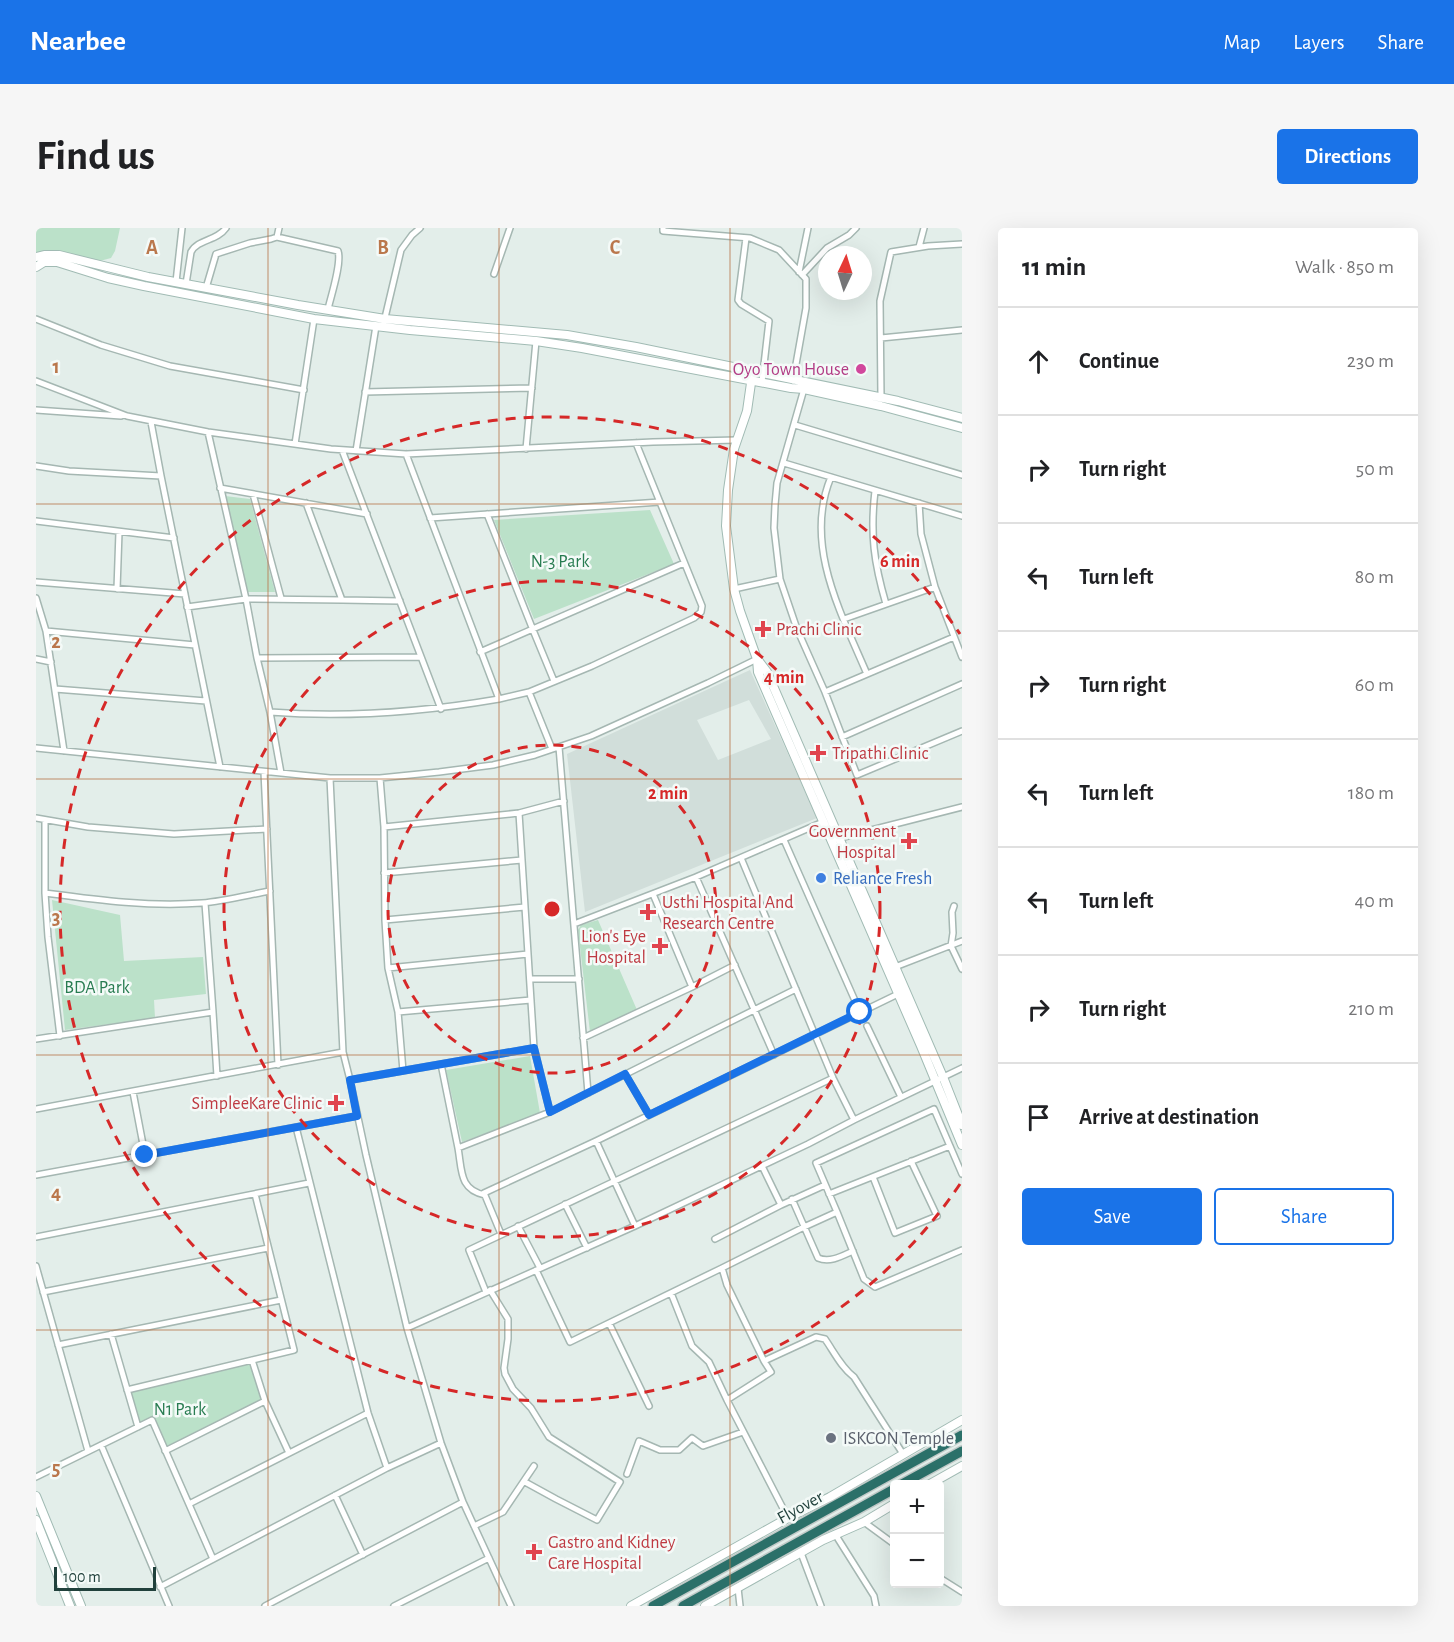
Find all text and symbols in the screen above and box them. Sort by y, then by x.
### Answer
text: Nearbee [30,28,126,56]
text: Map [1224,32,1260,53]
text: Layers [1293,32,1344,53]
text: Share [1377,32,1424,53]
button: Directions [1277,129,1418,184]
text: Find us [36,135,155,177]
text: A [146,238,158,258]
text: B [377,238,389,258]
text: C [610,238,621,258]
north arrow [818,246,872,300]
text: 11 min [1022,254,1086,280]
text: Walk · 850 m [1295,257,1394,277]
icon: ahead [1022,345,1055,378]
text: Continue [1079,350,1159,372]
text: 230 m [1347,351,1394,371]
text: 1 [52,357,60,377]
place label: Oyo Town House [733,361,849,379]
marker: Oyo Town House [854,362,868,376]
icon: right [1022,453,1055,486]
text: Turn right [1079,458,1166,480]
text: 50 m [1356,459,1394,479]
park label: N-3 Park [531,553,590,571]
text: 6 min [880,553,920,571]
icon: left [1022,561,1055,594]
text: Turn left [1079,566,1153,588]
text: 80 m [1355,567,1394,587]
marker: Prachi Clinic [754,620,772,638]
place label: Prachi Clinic [776,621,861,639]
text: 2 [51,632,61,652]
text: 4 min [764,669,804,687]
icon: right [1022,669,1055,702]
text: Turn right [1079,674,1166,696]
text: 60 m [1355,675,1394,695]
marker: Tripathi Clinic [809,744,827,762]
place label: Tripathi Clinic [832,745,929,763]
icon: left [1022,777,1055,810]
text: Turn left [1079,782,1153,804]
text: 180 m [1348,783,1394,803]
text: 2 min [648,785,688,803]
place label: Government Hospital [809,823,896,862]
marker: Government Hospital [900,832,918,850]
place label: Reliance Fresh [833,870,932,888]
marker: Reliance Fresh [814,871,828,885]
icon: left [1022,885,1055,918]
text: Turn left [1079,890,1153,912]
text: 40 m [1355,891,1394,911]
place label: Usthi Hospital And Research Centre [662,894,794,933]
centre of rings [542,899,562,919]
marker: Usthi Hospital And Research Centre [639,903,657,921]
text: 3 [52,908,60,928]
place label: Lion's Eye Hospital [581,928,646,967]
marker: Lion's Eye Hospital [651,937,669,955]
park label: BDA Park [64,979,131,997]
icon: right [1022,993,1055,1026]
route start [846,998,872,1024]
text: Turn right [1079,998,1166,1020]
text: 210 m [1348,999,1394,1019]
marker: SimpleeKare Clinic [327,1094,345,1112]
place label: SimpleeKare Clinic [192,1095,322,1113]
icon: arrive [1022,1101,1055,1134]
text: Arrive at destination [1079,1106,1259,1128]
route end [131,1141,157,1167]
text: 4 [51,1183,61,1203]
button: Save [1022,1188,1202,1245]
button: Share [1214,1188,1394,1245]
park label: N1 Park [154,1401,207,1419]
place label: ISKCON Temple [843,1430,954,1448]
marker: ISKCON Temple [824,1431,838,1445]
text: 5 [52,1459,60,1479]
map controls [890,1480,944,1588]
button: + [890,1480,944,1534]
street label: Flyover [774,1488,827,1528]
place label: Gastro and Kidney Care Hospital [548,1534,676,1573]
button: − [890,1534,944,1588]
marker: Gastro and Kidney Care Hospital [525,1543,543,1561]
scale bar [54,1564,156,1592]
text: 100 m [63,1569,101,1585]

